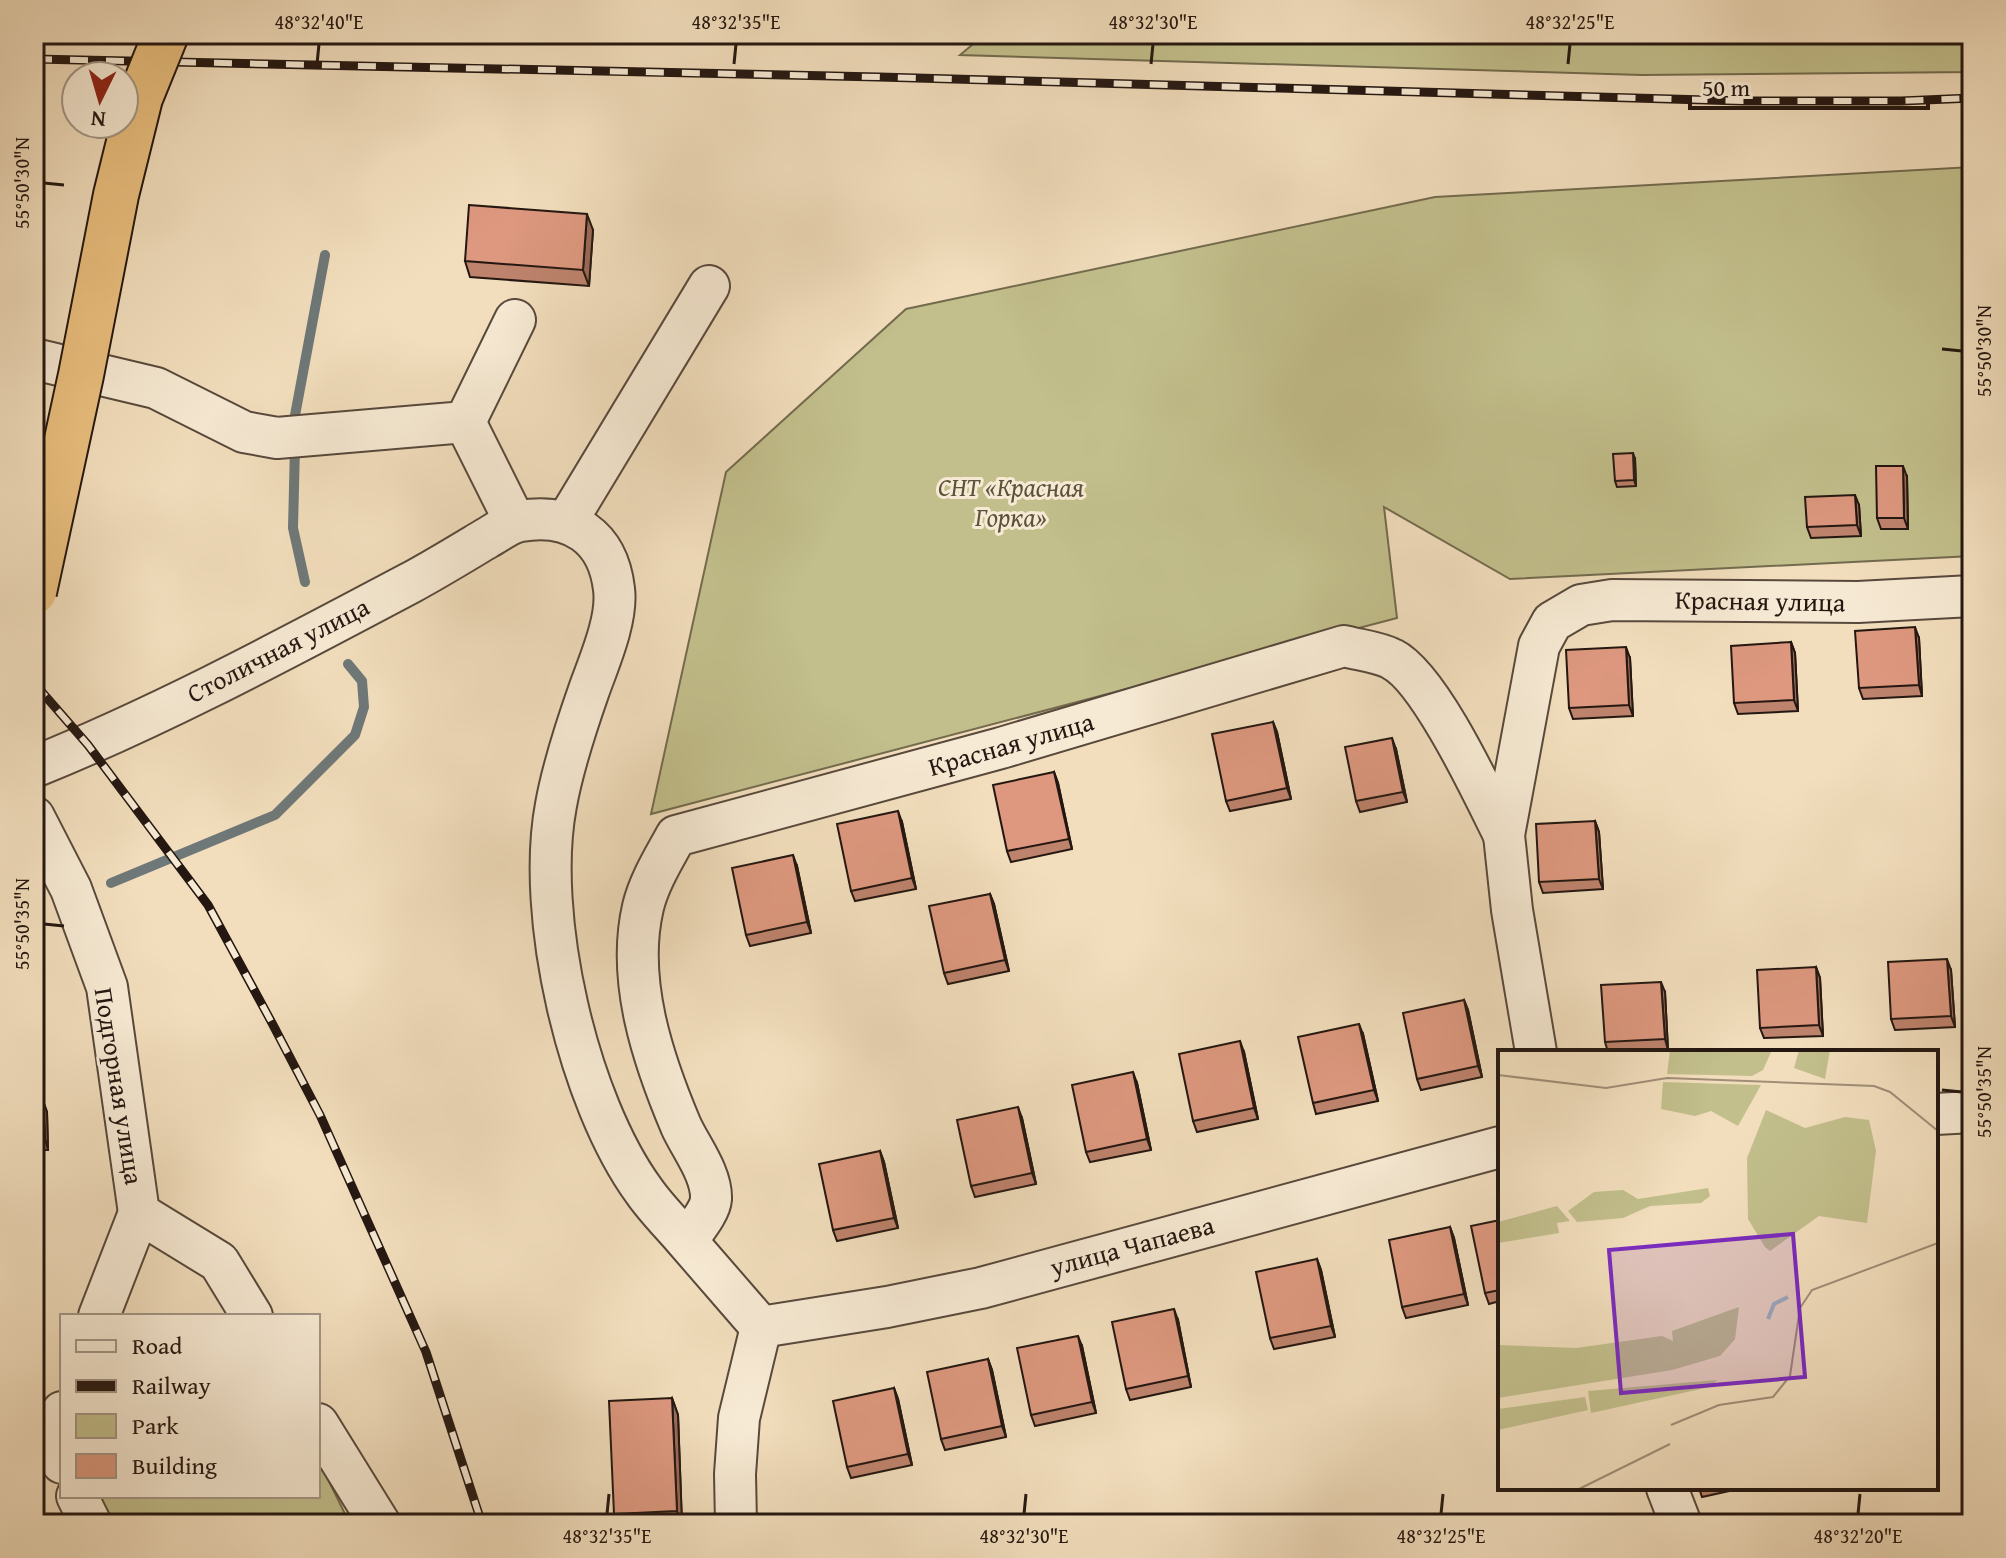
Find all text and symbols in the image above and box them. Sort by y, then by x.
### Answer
text: 48°32'40"E [275,7,363,36]
text: 48°32'35"E [692,7,780,36]
text: 48°32'30"E [1109,7,1197,36]
text: 48°32'25"E [1526,7,1614,36]
north arrow [60,60,140,140]
scale bar [1690,60,1928,110]
text: 50 m [1702,70,1750,105]
text: N [89,103,107,137]
text: 55°50'30"N [7,137,36,229]
text: 55°50'30"N [1969,305,1998,397]
park label: СНТ «Красная Горка» [938,467,1084,536]
street label: Красная улица [1674,580,1846,621]
street label: Столичная улица [180,586,376,712]
street label: Красная улица [924,701,1099,786]
text: 55°50'35"N [7,878,36,970]
street label: Подгорная улица [85,985,154,1188]
text: 55°50'35"N [1969,1046,1998,1138]
inset map [1498,1050,1938,1490]
street label: улица Чапаева [1044,1205,1219,1286]
legend [60,1314,320,1498]
text: Road [132,1328,182,1363]
text: Railway [132,1368,211,1403]
text: Park [132,1408,179,1443]
text: Building [132,1448,217,1483]
text: 48°32'35"E [563,1521,651,1550]
text: 48°32'30"E [980,1521,1068,1550]
text: 48°32'25"E [1397,1521,1485,1550]
text: 48°32'20"E [1814,1521,1902,1550]

